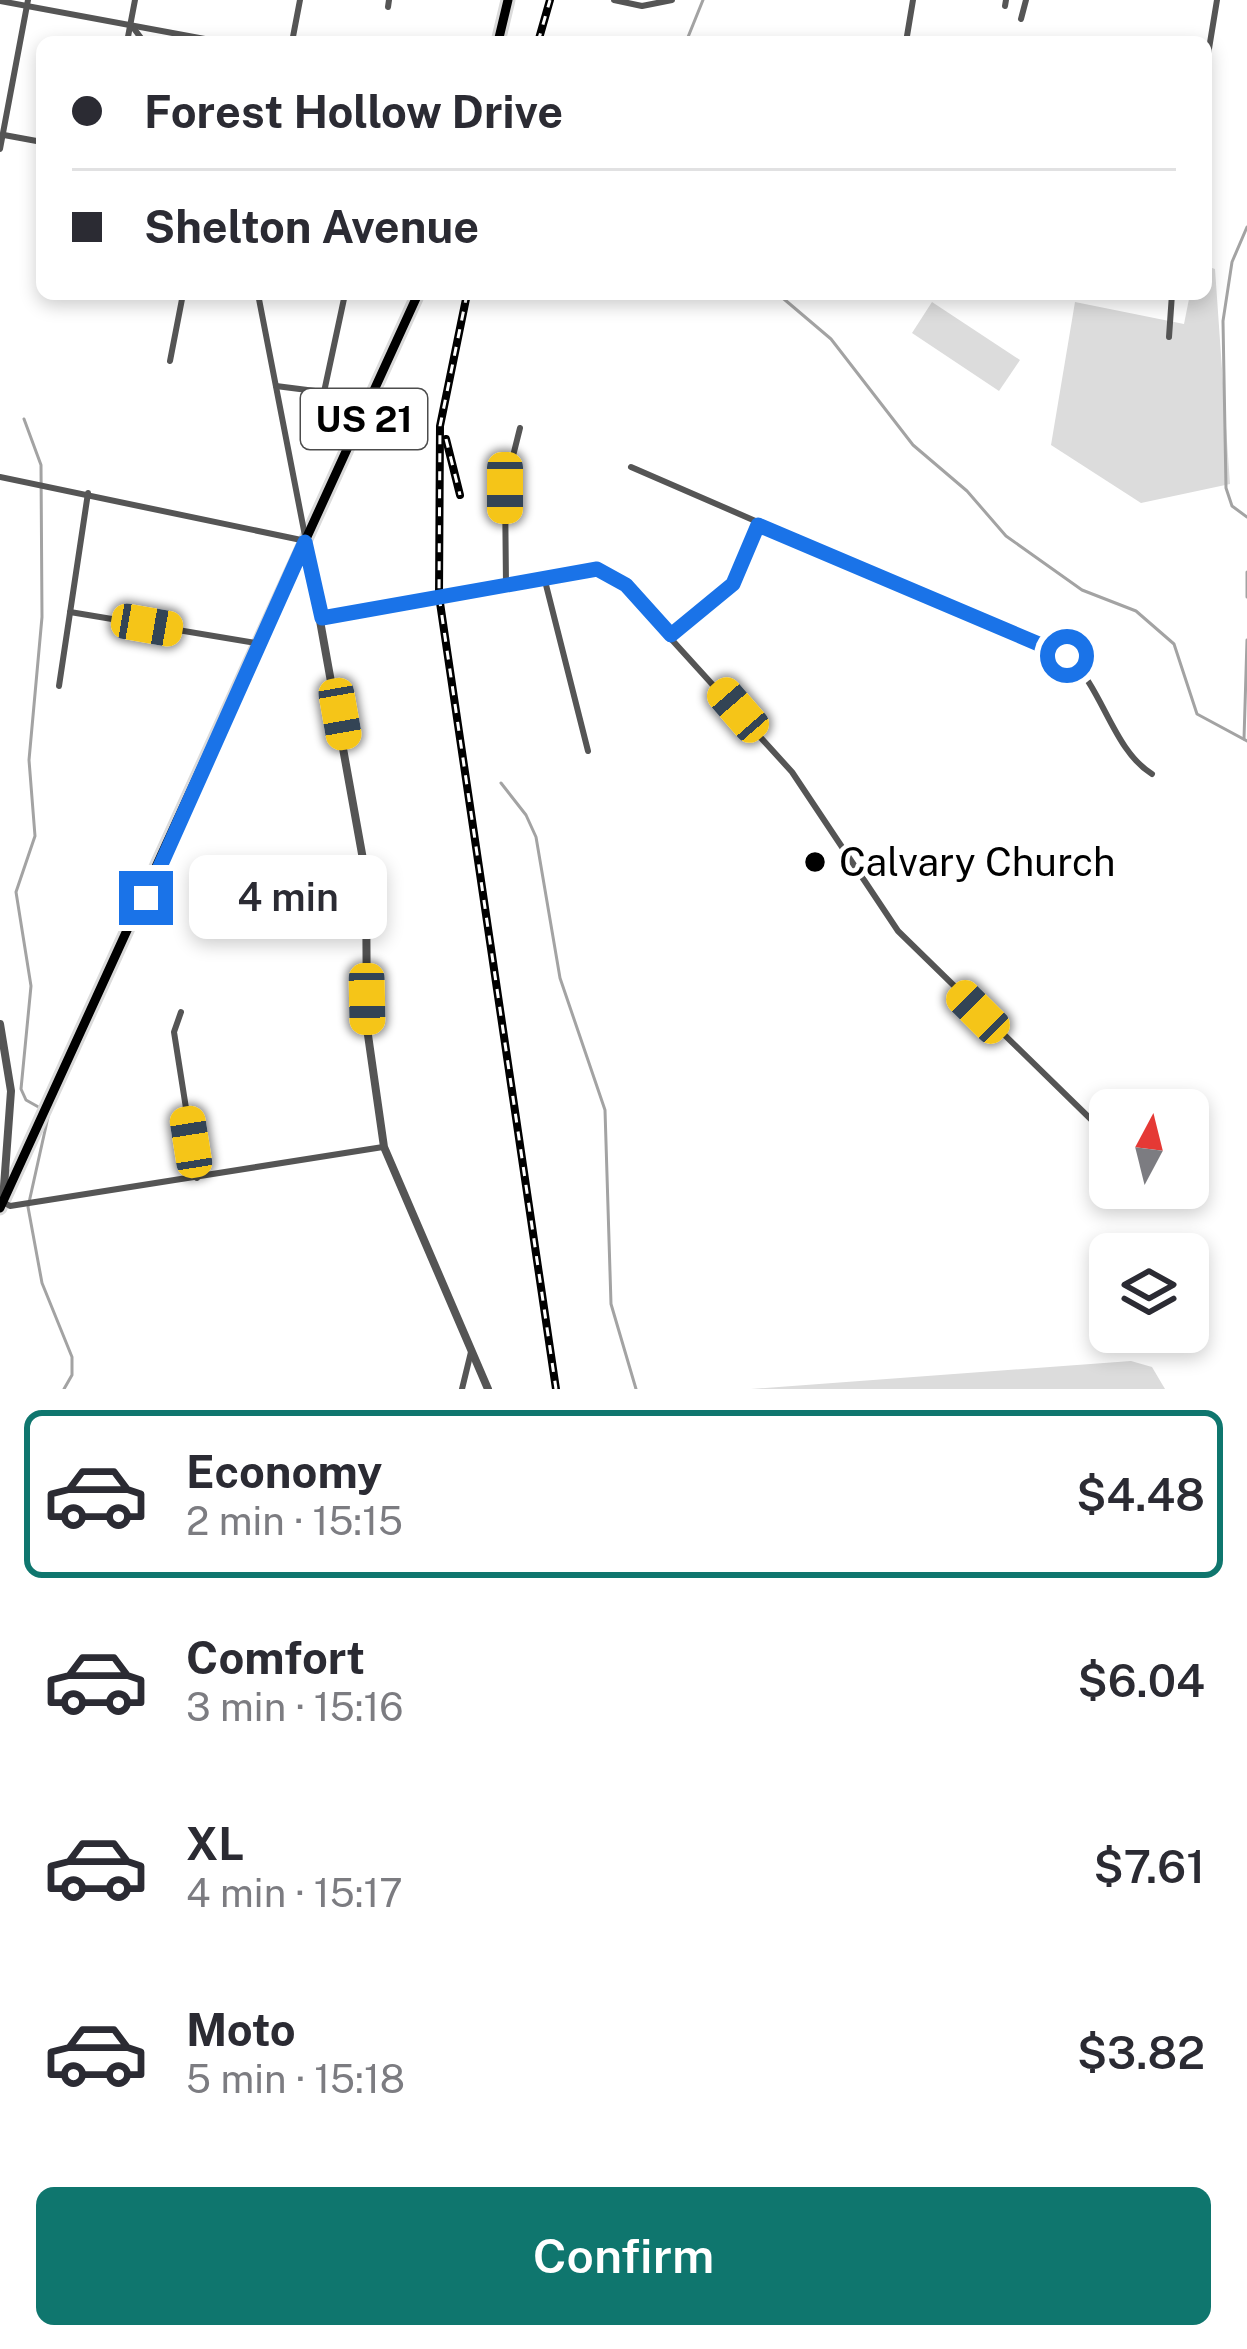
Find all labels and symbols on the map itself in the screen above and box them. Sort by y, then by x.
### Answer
road number: US 21 [301,389,427,449]
car [487,452,523,524]
car [108,601,186,649]
route start [1040,629,1094,683]
car [701,671,775,749]
car [316,675,364,753]
place label: Calvary Church [839,839,1116,885]
marker: Calvary Church [802,849,828,875]
callout: 4 min [188,856,386,940]
route end [119,871,173,925]
car [348,963,386,1035]
car [940,974,1016,1050]
north arrow [1089,1089,1209,1209]
car [168,1104,214,1180]

